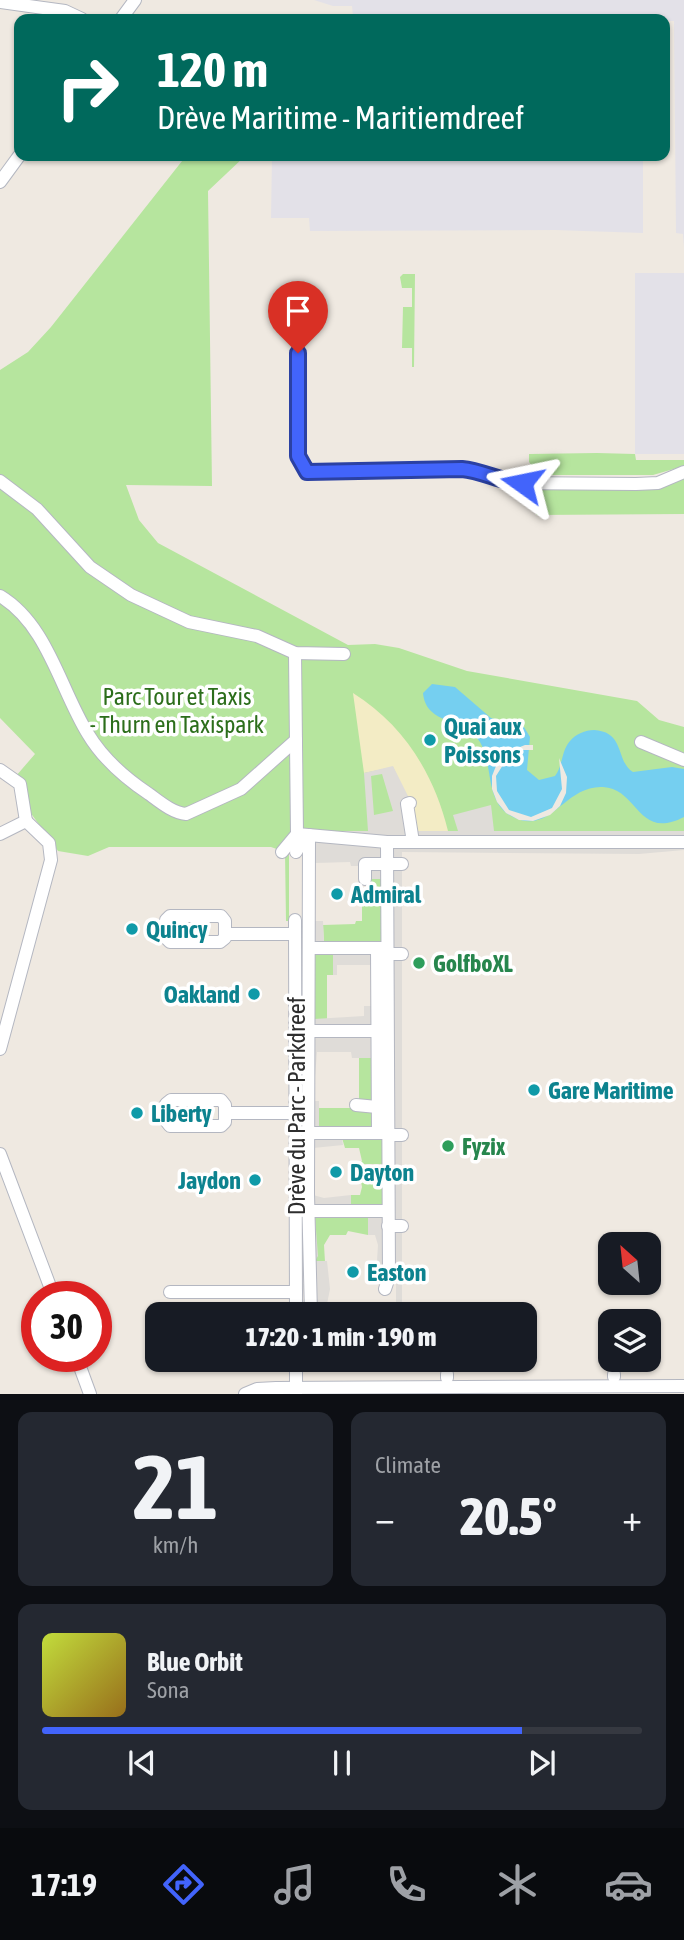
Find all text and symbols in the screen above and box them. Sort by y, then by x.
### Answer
text: 120 m [157,41,268,97]
icon: right [42,42,133,133]
text: Drève Maritime - Maritiemdreef [157,99,524,136]
pin [268,281,328,353]
icon: arrive [279,292,317,330]
position arrow [485,446,559,520]
park label: Parc Tour et Taxis - Thurn en Taxispark [90,683,265,738]
place label: Quai aux Poissons [444,713,522,768]
marker: Quai aux Poissons [422,732,438,748]
place label: Admiral [350,881,422,908]
marker: Admiral [329,886,345,902]
place label: Quincy [146,916,208,943]
marker: Quincy [124,921,140,937]
place label: GolfboXL [433,950,513,977]
marker: GolfboXL [411,955,427,971]
place label: Oakland [164,981,240,1008]
marker: Oakland [246,986,262,1002]
street label: Drève du Parc - Parkdreef [283,996,310,1215]
place label: Gare Maritime [548,1077,674,1104]
marker: Gare Maritime [526,1082,542,1098]
place label: Liberty [151,1100,212,1127]
marker: Liberty [129,1105,145,1121]
place label: Fyzix [462,1133,506,1160]
marker: Fyzix [440,1138,456,1154]
place label: Dayton [350,1159,414,1186]
marker: Dayton [328,1164,344,1180]
place label: Jaydon [177,1167,241,1194]
marker: Jaydon [247,1172,263,1188]
north arrow [598,1232,662,1295]
map controls [598,1232,661,1372]
place label: Easton [367,1259,426,1286]
marker: Easton [345,1264,361,1280]
speed limit sign: 30 [21,1281,112,1372]
button: layers [598,1309,661,1372]
text: 17:20 · 1 min · 190 m [246,1322,436,1352]
text: 21 [133,1434,218,1538]
text: Climate [375,1452,441,1478]
text: 20.5° [460,1486,557,1546]
text: − [375,1496,395,1539]
text: + [622,1496,642,1539]
text: km/h [153,1532,198,1558]
text: Blue Orbit [147,1647,243,1677]
text: Sona [147,1677,189,1703]
icon: previous [123,1744,161,1782]
icon: pause [323,1744,361,1782]
icon: next [523,1744,561,1782]
icon: directions [159,1860,208,1909]
icon: music [270,1860,319,1909]
icon: phone [382,1860,431,1909]
icon: climate [493,1860,542,1909]
icon: car [604,1860,653,1909]
text: 17:19 [31,1866,97,1903]

